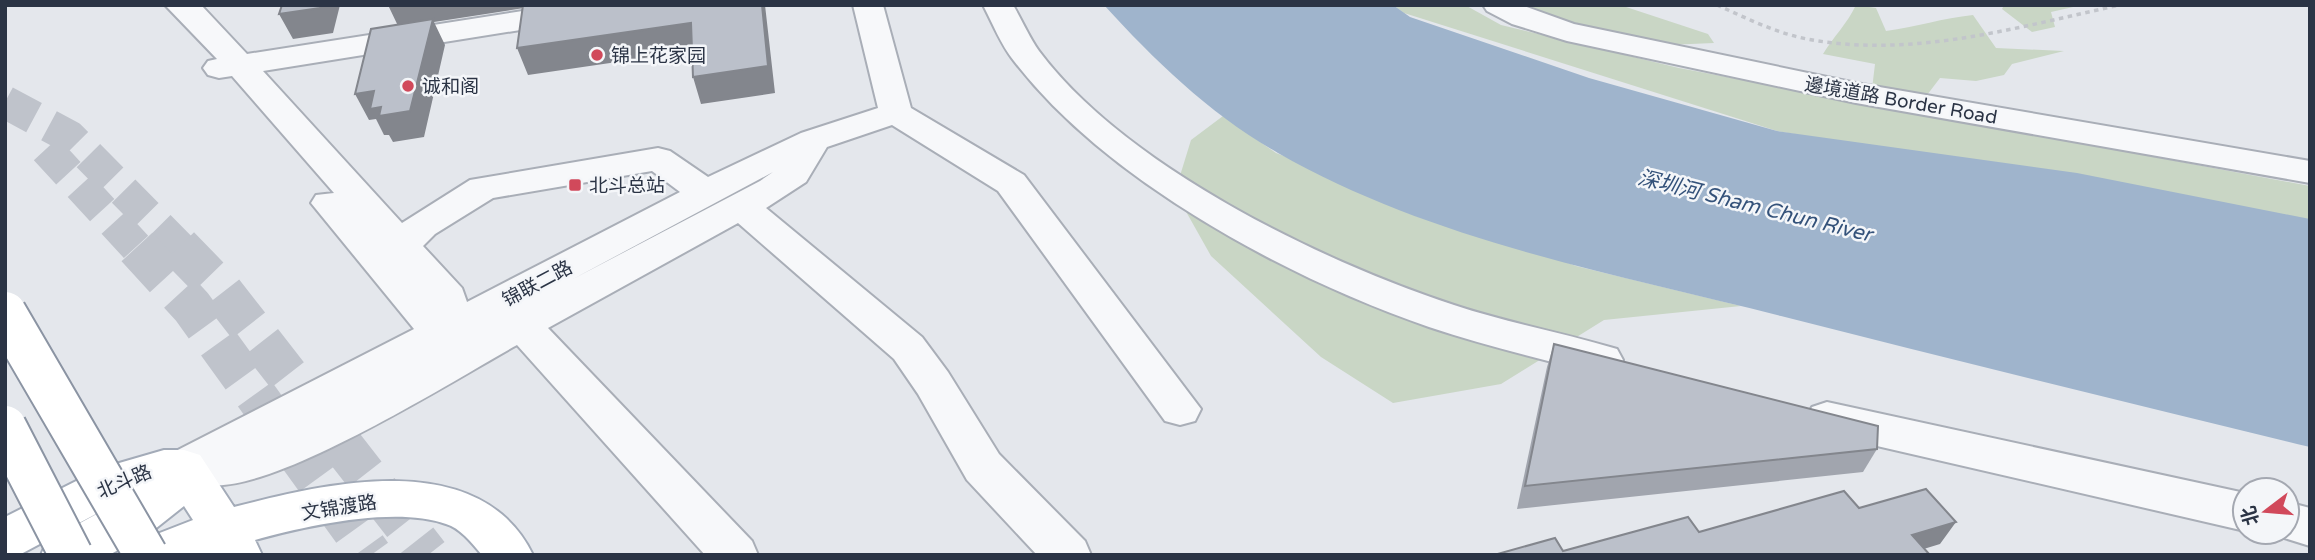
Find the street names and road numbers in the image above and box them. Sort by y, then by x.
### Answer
street label: 邊境道路 Border Road [1803,73,1999,129]
street label: 锦联二路 [499,256,576,311]
street label: 北斗路 [94,461,155,503]
street label: 文锦渡路 [300,491,378,525]

